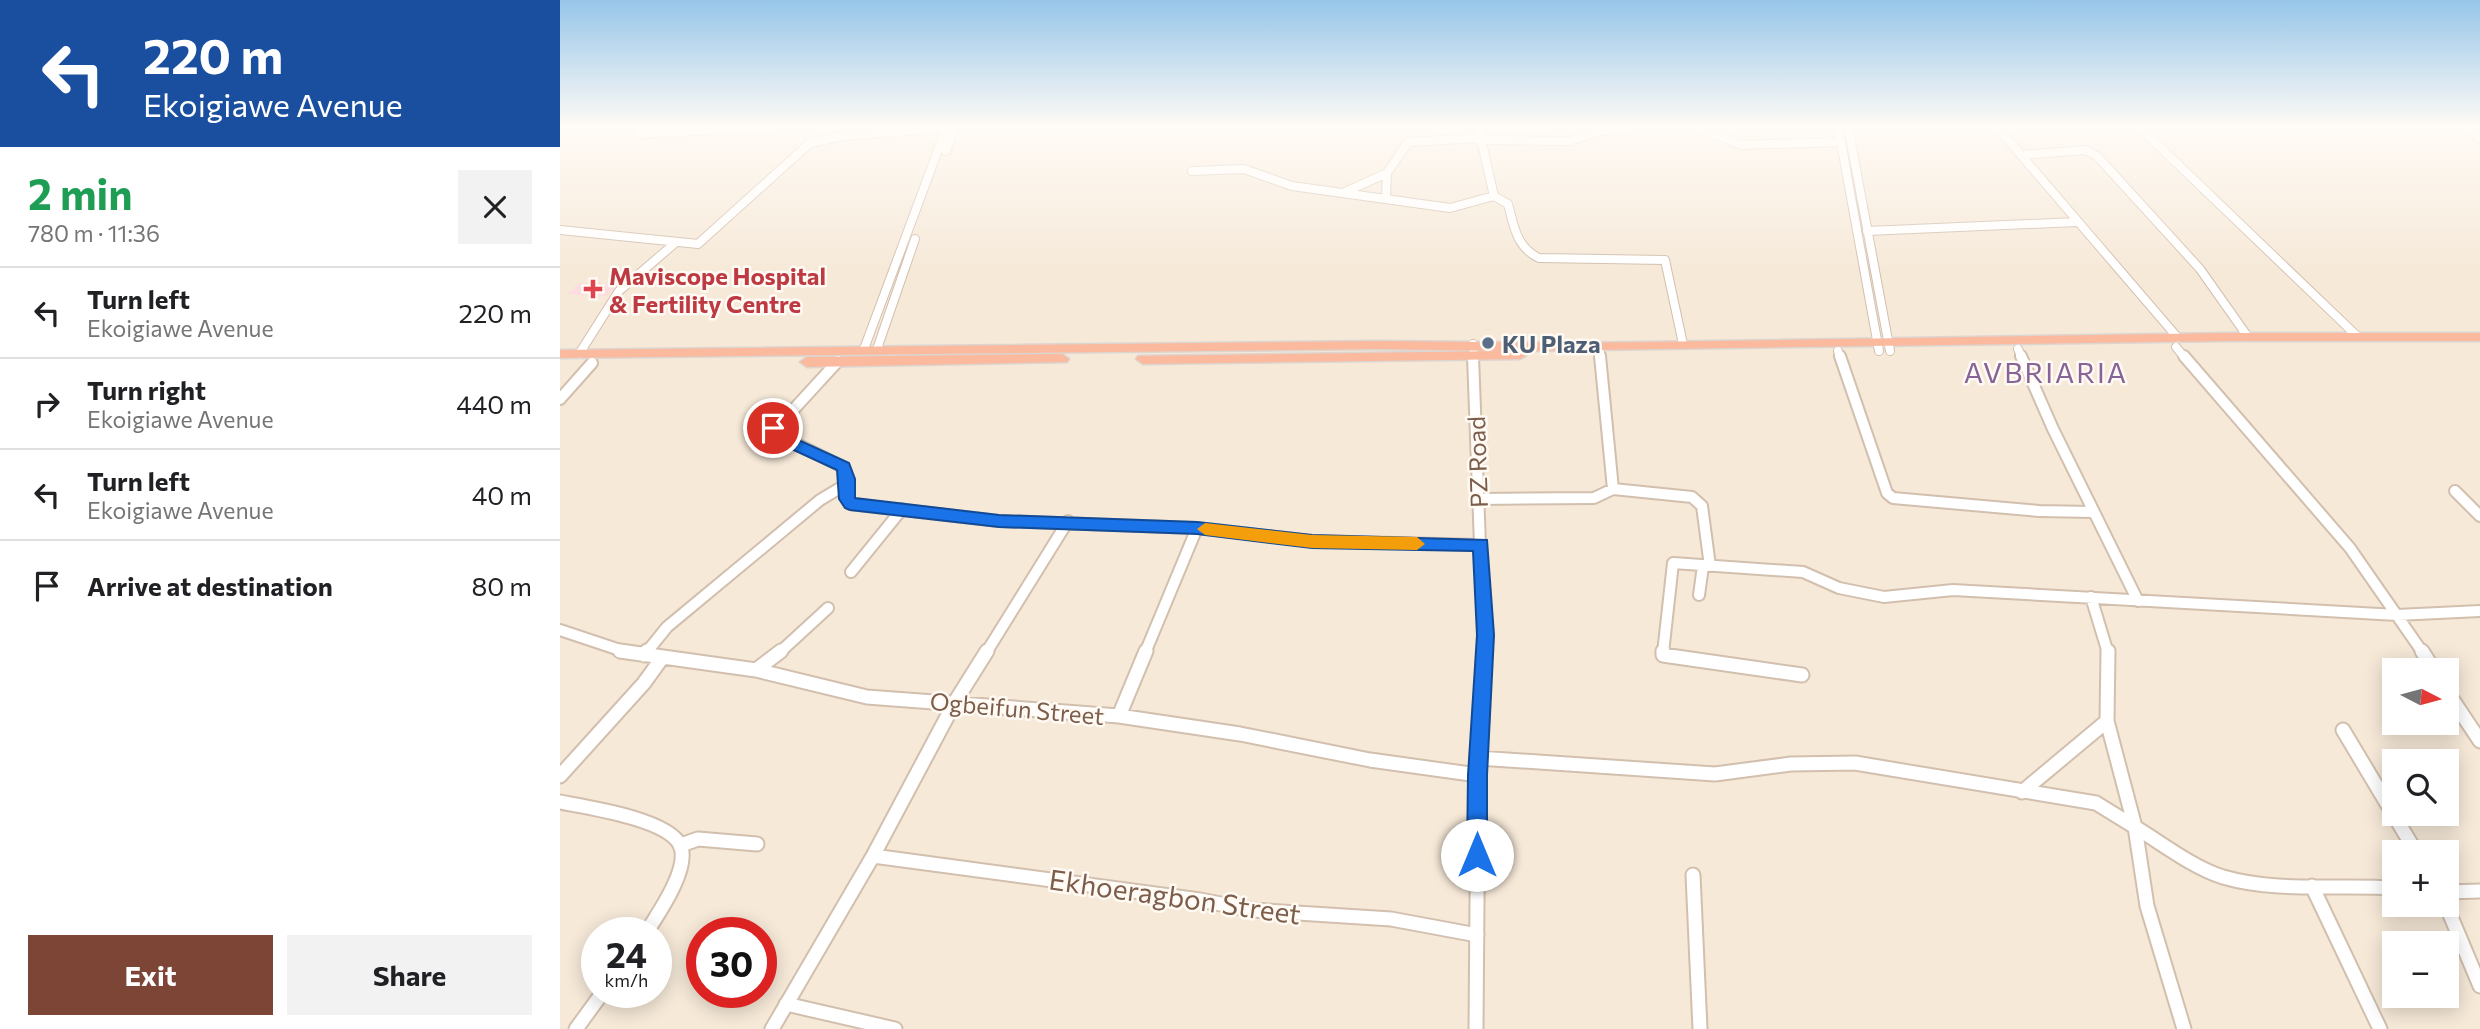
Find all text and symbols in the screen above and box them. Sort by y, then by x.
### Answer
text: 220 m [143,24,283,84]
icon: left [28,28,119,119]
text: Ekoigiawe Avenue [143,84,403,124]
text: 2 min [28,167,133,219]
button: close [458,170,532,244]
text: 780 m · 11:36 [28,219,160,247]
place label: Maviscope Hospital & Fertility Centre [609,261,826,318]
marker: Maviscope Hospital & Fertility Centre [583,279,603,299]
text: Turn left [87,283,190,314]
icon: left [28,294,66,332]
text: 220 m [459,297,532,328]
text: Ekoigiawe Avenue [87,314,274,342]
place label: KU Plaza [1502,329,1601,358]
marker: KU Plaza [1480,335,1496,351]
district label: AVBRIARIA [1964,355,2128,389]
text: Turn right [87,374,206,405]
icon: right [28,385,66,423]
text: 440 m [456,388,532,419]
pin [743,398,803,458]
text: Ekoigiawe Avenue [87,405,274,433]
icon: arrive [754,409,792,447]
street label: PZ Road [1461,416,1493,508]
text: Turn left [87,465,190,496]
icon: left [28,476,66,514]
text: 40 m [472,479,532,510]
text: Ekoigiawe Avenue [87,496,274,524]
icon: arrive [28,567,66,605]
text: Arrive at destination [87,570,333,601]
text: 80 m [472,570,532,601]
north arrow [2382,658,2459,735]
map controls [2382,658,2459,1008]
street label: Ogbeifun Street [929,686,1105,730]
button: search [2382,749,2459,826]
position arrow [1440,818,1514,892]
button: + [2382,840,2459,917]
street label: Ekhoeragbon Street [1047,861,1303,931]
speed limit sign: 30 [686,917,777,1008]
button: − [2382,931,2459,1008]
text: 24 [606,932,647,975]
button: Exit [28,935,273,1015]
button: Share [287,935,532,1015]
text: km/h [605,969,648,991]

